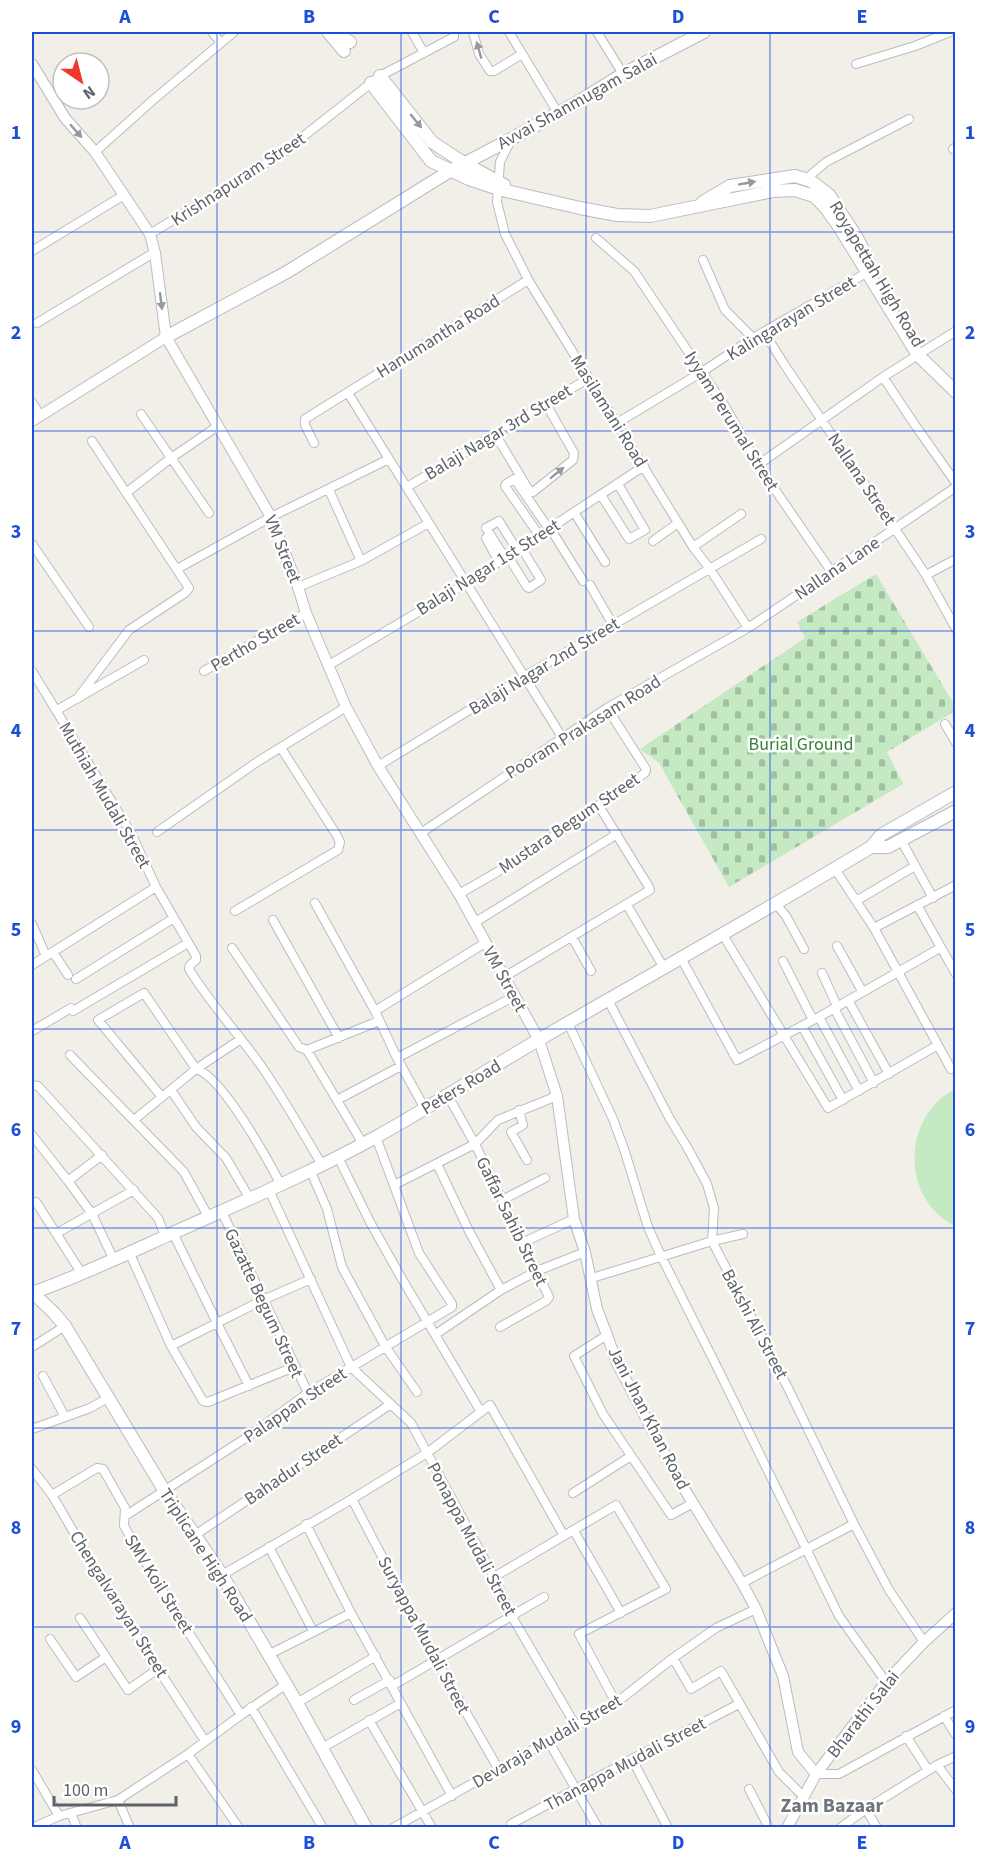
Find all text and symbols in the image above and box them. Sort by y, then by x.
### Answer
text: A [118,3,131,31]
text: B [303,3,315,31]
text: C [488,3,500,31]
text: D [672,3,684,31]
text: E [857,3,867,31]
one-way arrow [474,41,483,59]
street label: Avvai Shanmugam Salai [493,47,662,156]
north arrow [51,51,111,111]
text: N [78,80,100,105]
one-way arrow [410,114,422,129]
text: 1 [11,119,21,147]
text: 1 [965,119,975,147]
one-way arrow [69,123,82,138]
street label: Krishnapuram Street [166,127,310,232]
one-way arrow [738,178,757,187]
street label: Royapettah High Road [823,196,930,352]
street label: Kalingarayan Street [722,270,861,367]
street label: Hanumantha Road [372,288,505,385]
one-way arrow [157,291,166,310]
text: 2 [11,319,21,347]
text: 2 [965,319,975,347]
street label: Iyyam Perumal Street [678,346,785,496]
street label: Masilamani Road [564,350,653,472]
street label: Balaji Nagar 3rd Street [420,378,577,486]
street label: Nallana Street [821,428,902,530]
one-way arrow [549,468,564,480]
street label: VM Street [258,512,307,587]
street label: Balaji Nagar 1st Street [412,513,565,622]
text: 3 [11,518,21,546]
text: 3 [965,518,975,546]
street label: Nallana Lane [790,531,885,606]
street label: Pertho Street [206,607,304,678]
street label: Balaji Nagar 2nd Street [464,612,624,721]
street label: Pooram Prakasam Road [501,669,666,786]
text: 4 [11,717,22,745]
street label: Muthiah Mudali Street [52,717,157,873]
text: 4 [965,717,976,745]
park label: Burial Ground [749,732,853,757]
street label: Mustara Begum Street [494,767,645,880]
text: 5 [11,916,21,944]
text: 5 [965,916,975,944]
street label: VM Street [476,942,533,1016]
street label: Peters Road [417,1054,506,1121]
text: 6 [11,1116,21,1144]
text: 6 [965,1116,975,1144]
street label: Gaffar Sahib Street [469,1153,554,1290]
street label: Gazatte Begum Street [218,1224,309,1382]
street label: Bakshi Ali Street [715,1265,794,1384]
text: 7 [11,1315,21,1343]
text: 7 [965,1315,975,1343]
street label: Jani Jhan Khan Road [602,1342,696,1494]
street label: Palappan Street [239,1362,352,1449]
street label: Bahadur Street [239,1427,347,1511]
street label: Ponappa Mudali Street [420,1458,523,1620]
street label: Triplicane High Road [153,1483,258,1627]
text: 8 [11,1514,21,1542]
text: 8 [965,1514,975,1542]
street label: Chengalvarayan Street [63,1526,174,1683]
street label: SMV Koil Street [118,1530,199,1639]
street label: Suryappa Mudali Street [371,1552,476,1718]
street label: Bharathi Salai [821,1665,905,1763]
street label: Devaraja Mudali Street [468,1688,627,1794]
street label: Thanappa Mudali Street [540,1711,710,1818]
text: 9 [11,1713,21,1741]
text: 9 [965,1713,975,1741]
scale bar [54,1769,176,1807]
text: 100 m [63,1778,108,1803]
district label: Zam Bazaar [781,1792,883,1820]
text: A [118,1829,131,1857]
text: B [303,1829,315,1857]
text: C [488,1829,500,1857]
text: D [672,1829,684,1857]
text: E [857,1829,867,1857]

